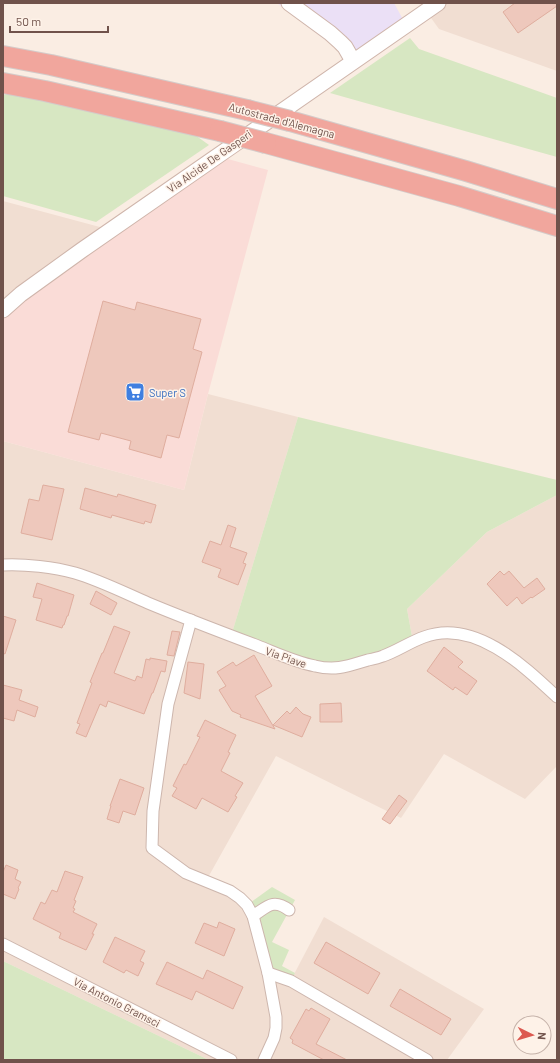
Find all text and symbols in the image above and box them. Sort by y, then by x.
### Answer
scale bar [10,8,108,34]
text: 50 m [16,14,41,28]
street label: Autostrada d'Alemagna [228,100,336,140]
street label: Via Alcide De Gasperi [164,127,254,195]
supermarket icon: Super S [124,381,146,403]
place label: Super S [149,386,186,399]
street label: Via Piave [264,644,309,670]
street label: Via Antonio Gramsci [71,974,163,1030]
north arrow [512,1015,552,1055]
text: N [536,1032,549,1040]

